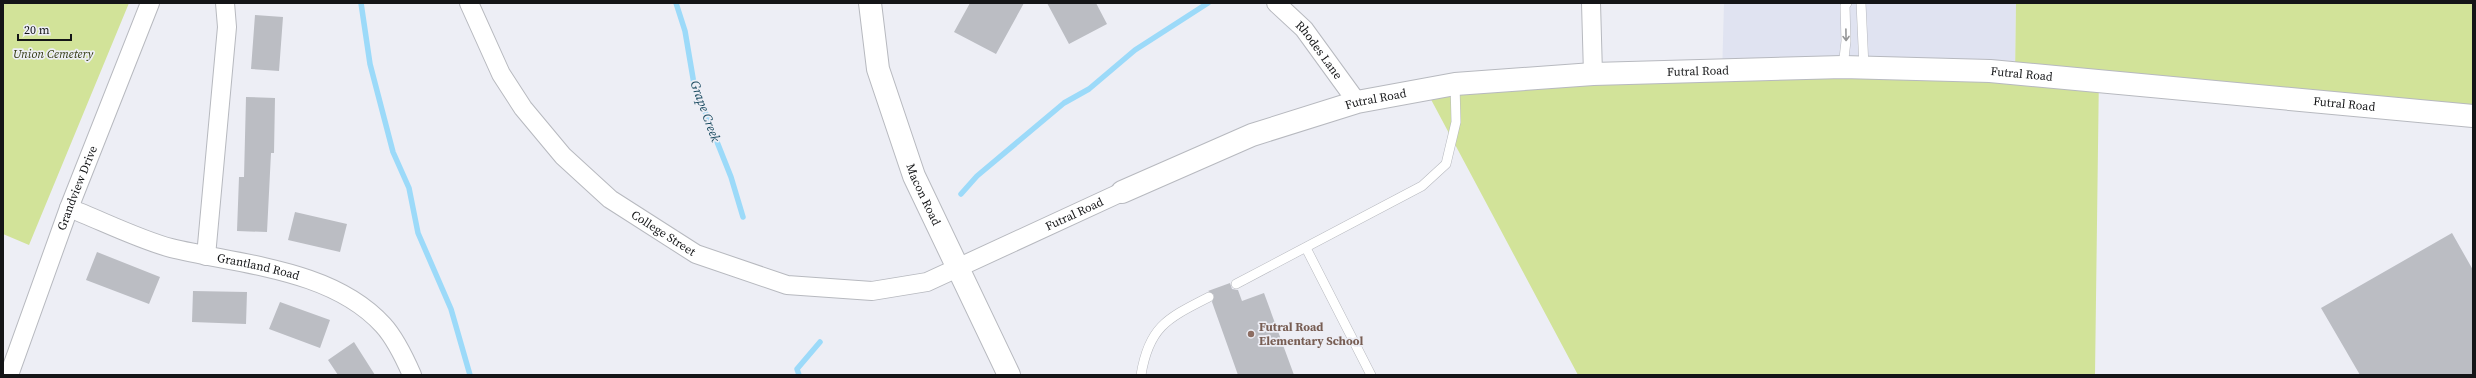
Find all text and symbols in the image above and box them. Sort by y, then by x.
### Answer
scale bar [18,16,71,42]
street label: Rhodes Lane [1292,17,1346,83]
text: 20 m [24,22,50,38]
one-way arrow [1842,28,1850,41]
park label: Union Cemetery [13,46,93,62]
street label: Futral Road [1667,62,1729,80]
street label: Futral Road [1990,63,2054,85]
water label: Grape Creek [687,78,725,145]
street label: Futral Road [1343,85,1408,113]
street label: Futral Road [2313,93,2376,115]
street label: Grandview Drive [54,143,101,233]
street label: Macon Road [902,162,944,228]
street label: Futral Road [1043,194,1106,234]
street label: College Street [628,207,699,260]
street label: Grantland Road [216,250,302,284]
place label: Futral Road Elementary School [1259,319,1364,349]
marker: Futral Road Elementary School [1246,329,1256,339]

